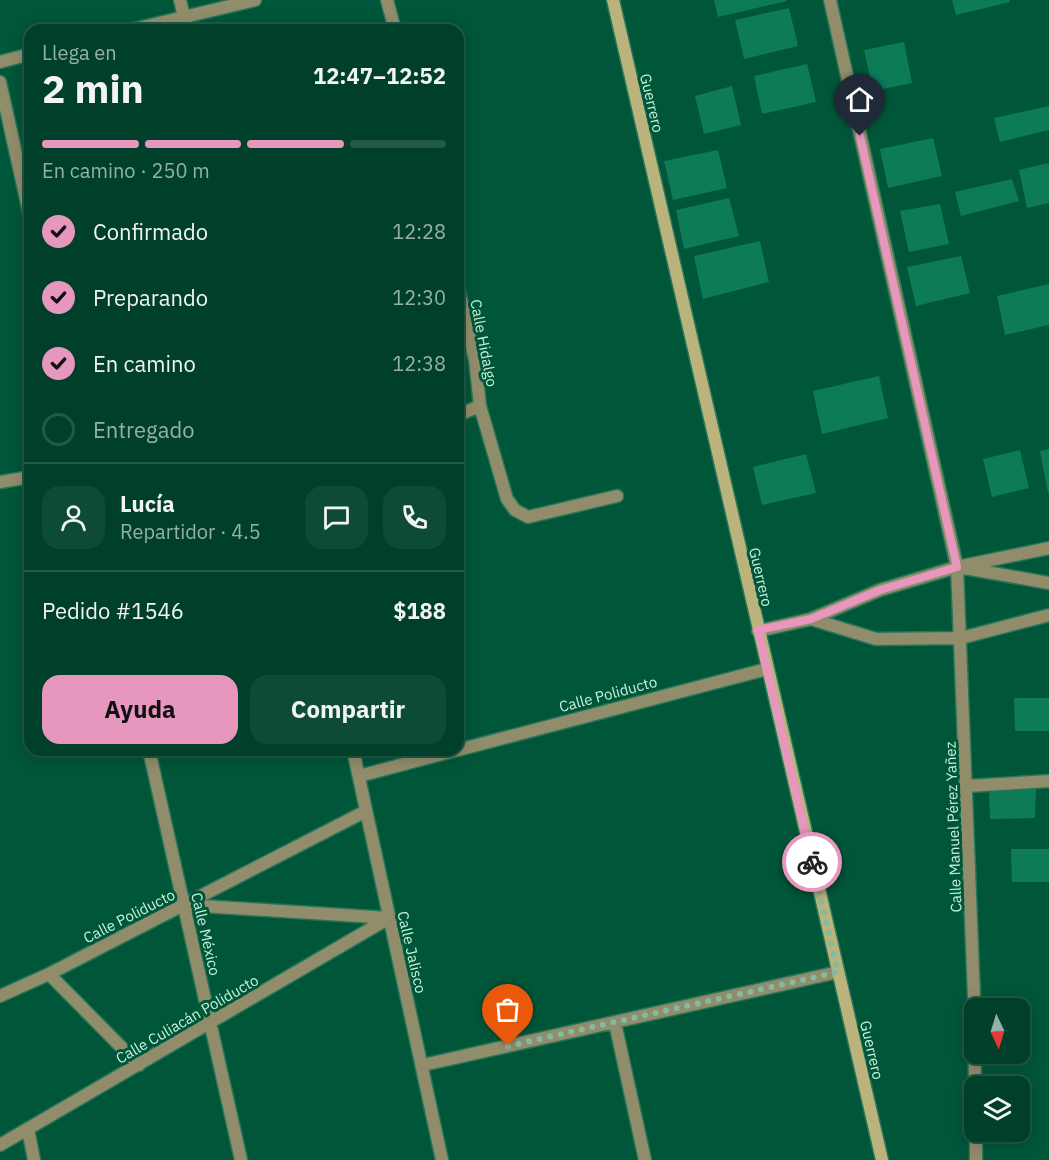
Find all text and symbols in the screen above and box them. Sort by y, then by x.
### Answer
text: Llega en [42,39,117,66]
text: 12:47–12:52 [313,61,446,90]
text: 2 min [42,63,144,114]
street label: Guerrero [636,72,668,134]
pin [834,74,885,136]
icon: home [843,83,876,116]
text: En camino · 250 m [42,157,210,184]
icon: check [42,215,75,248]
text: Confirmado [93,217,208,246]
text: 12:28 [392,218,446,245]
icon: check [42,281,75,314]
text: Preparando [93,283,208,312]
text: 12:30 [392,284,446,311]
street label: Calle Hidalgo [466,298,502,388]
icon: check [42,347,75,380]
text: En camino [93,349,196,378]
text: 12:38 [392,350,446,377]
text: Entregado [93,415,194,444]
button: person [42,486,105,549]
button: chat [305,486,368,549]
button: phone [383,486,446,549]
text: Lucía [120,489,175,518]
text: Repartidor · 4.5 [120,518,261,545]
street label: Guerrero [745,546,777,608]
text: Pedido #1546 [42,596,184,625]
text: $188 [393,596,446,625]
street label: Calle Poliducto [557,672,659,716]
button: Ayuda [42,675,238,744]
button: Compartir [250,675,446,744]
street label: Calle Manuel Pérez Yañez [941,741,965,913]
courier [782,832,842,892]
icon: bike [796,846,829,879]
street label: Calle Poliducto [80,885,178,947]
street label: Calle México [187,891,225,977]
street label: Calle Jalisco [393,909,431,995]
street label: Calle Culiacán Poliducto [112,970,262,1068]
pin [482,984,533,1046]
icon: bag [491,993,524,1026]
north arrow [964,998,1030,1064]
map controls [964,998,1030,1142]
street label: Guerrero [856,1019,888,1081]
button: layers [964,1076,1030,1142]

